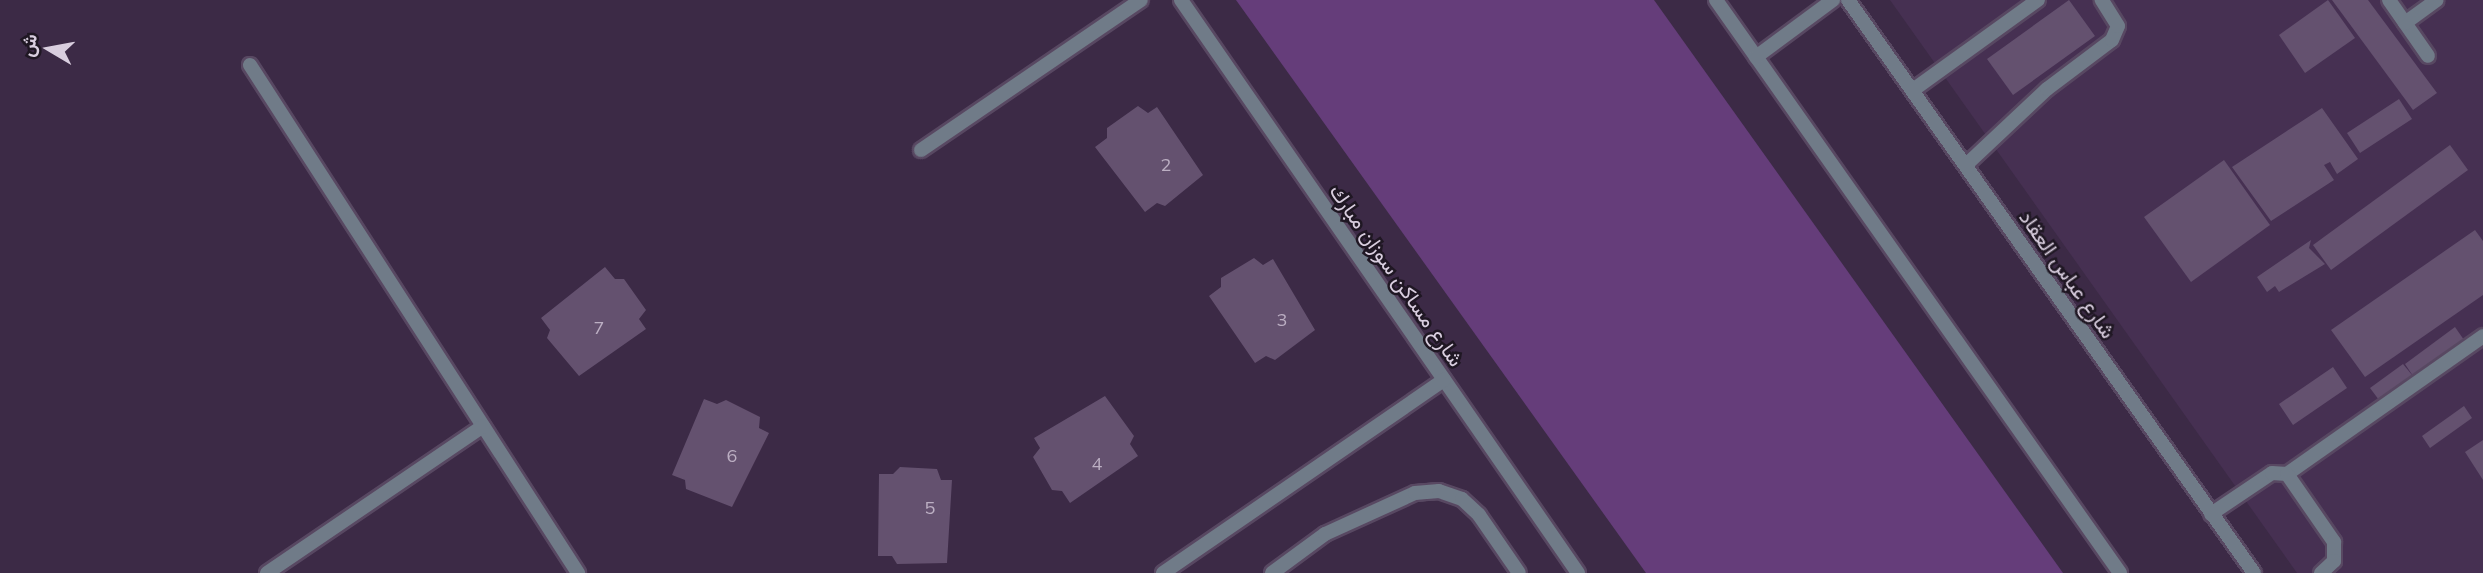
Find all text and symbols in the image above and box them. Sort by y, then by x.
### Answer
north arrow [14,14,84,84]
text: ش [15,32,42,59]
house number: 2 [1161,154,1171,176]
street label: شارع مساكن سوزان مبارك [1325,179,1469,371]
street label: شارع عباس العقاد [2014,205,2122,343]
house number: 3 [1277,309,1287,331]
house number: 7 [594,317,604,339]
house number: 6 [727,445,737,467]
house number: 4 [1092,453,1102,475]
house number: 5 [925,497,935,519]

